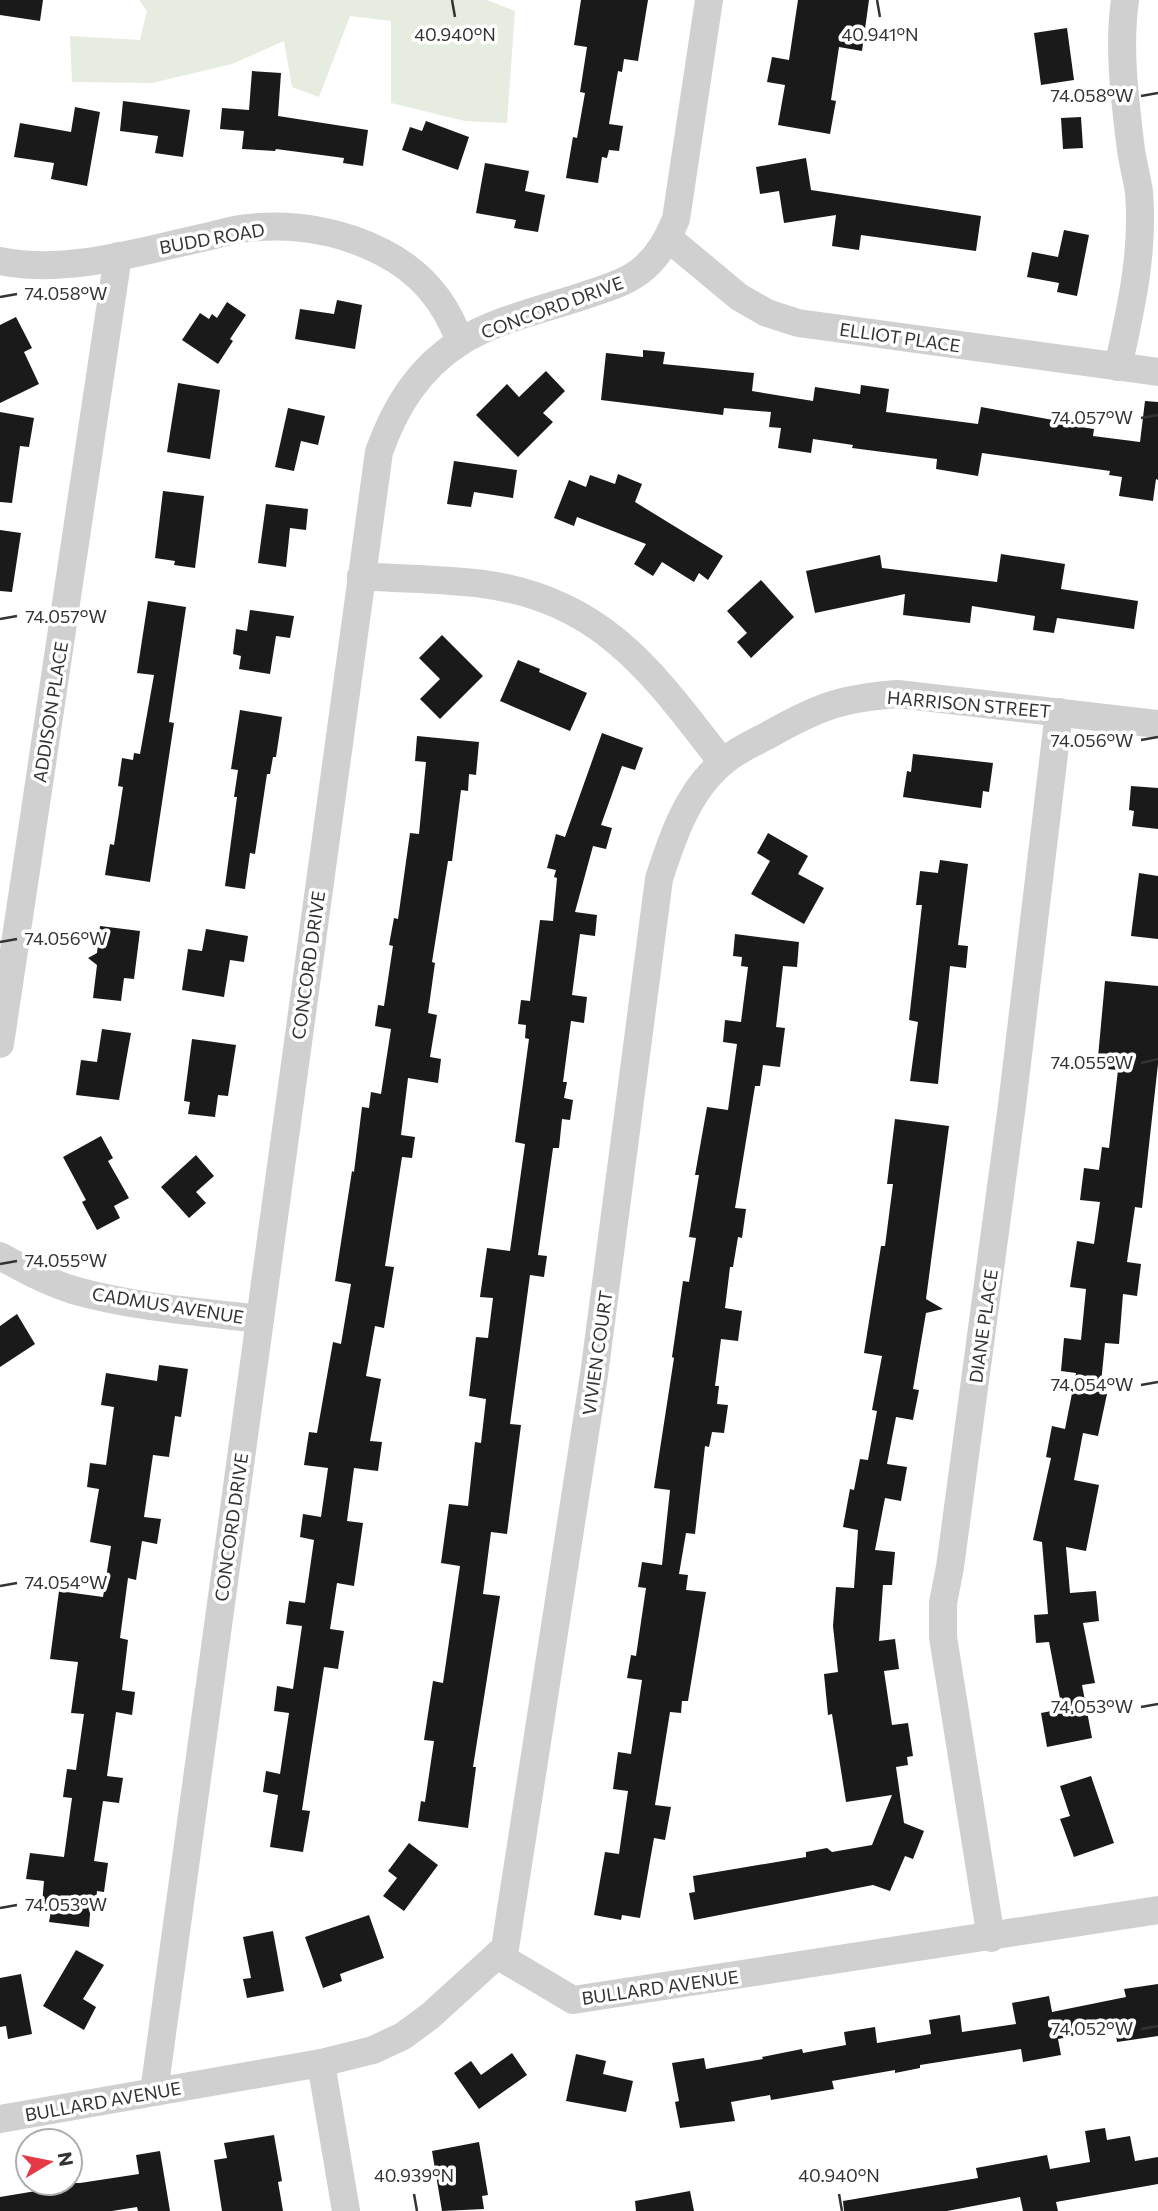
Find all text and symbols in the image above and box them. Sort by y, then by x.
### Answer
text: 40.940°N [414,23,496,45]
text: 40.941°N [841,23,919,45]
text: 74.058°W [1051,84,1133,106]
street label: BUDD ROAD [158,218,266,258]
street label: CONCORD DRIVE [478,271,626,343]
text: 74.058°W [25,282,107,304]
street label: ELLIOT PLACE [838,318,962,356]
text: 74.057°W [1051,406,1133,428]
text: 74.057°W [25,605,107,627]
street label: ADDISON PLACE [28,640,72,784]
street label: HARRISON STREET [886,686,1052,722]
text: 74.056°W [1051,729,1133,751]
street label: CONCORD DRIVE [287,889,329,1041]
text: 74.056°W [25,927,107,949]
text: 74.055°W [1051,1051,1133,1073]
text: 74.055°W [25,1249,107,1271]
street label: DIANE PLACE [964,1268,1002,1384]
street label: CADMUS AVENUE [91,1282,245,1328]
street label: VIVIEN COURT [577,1289,617,1417]
text: 74.054°W [1051,1373,1133,1395]
street label: CONCORD DRIVE [210,1451,252,1603]
text: 74.054°W [25,1571,107,1593]
text: 74.053°W [1051,1695,1133,1717]
text: 74.053°W [25,1893,107,1915]
street label: BULLARD AVENUE [580,1965,740,2009]
text: 74.052°W [1051,2017,1133,2039]
street label: BULLARD AVENUE [23,2076,183,2126]
north arrow [14,2127,84,2197]
text: N [54,2150,79,2168]
text: 40.939°N [374,2164,454,2186]
text: 40.940°N [798,2164,880,2186]

